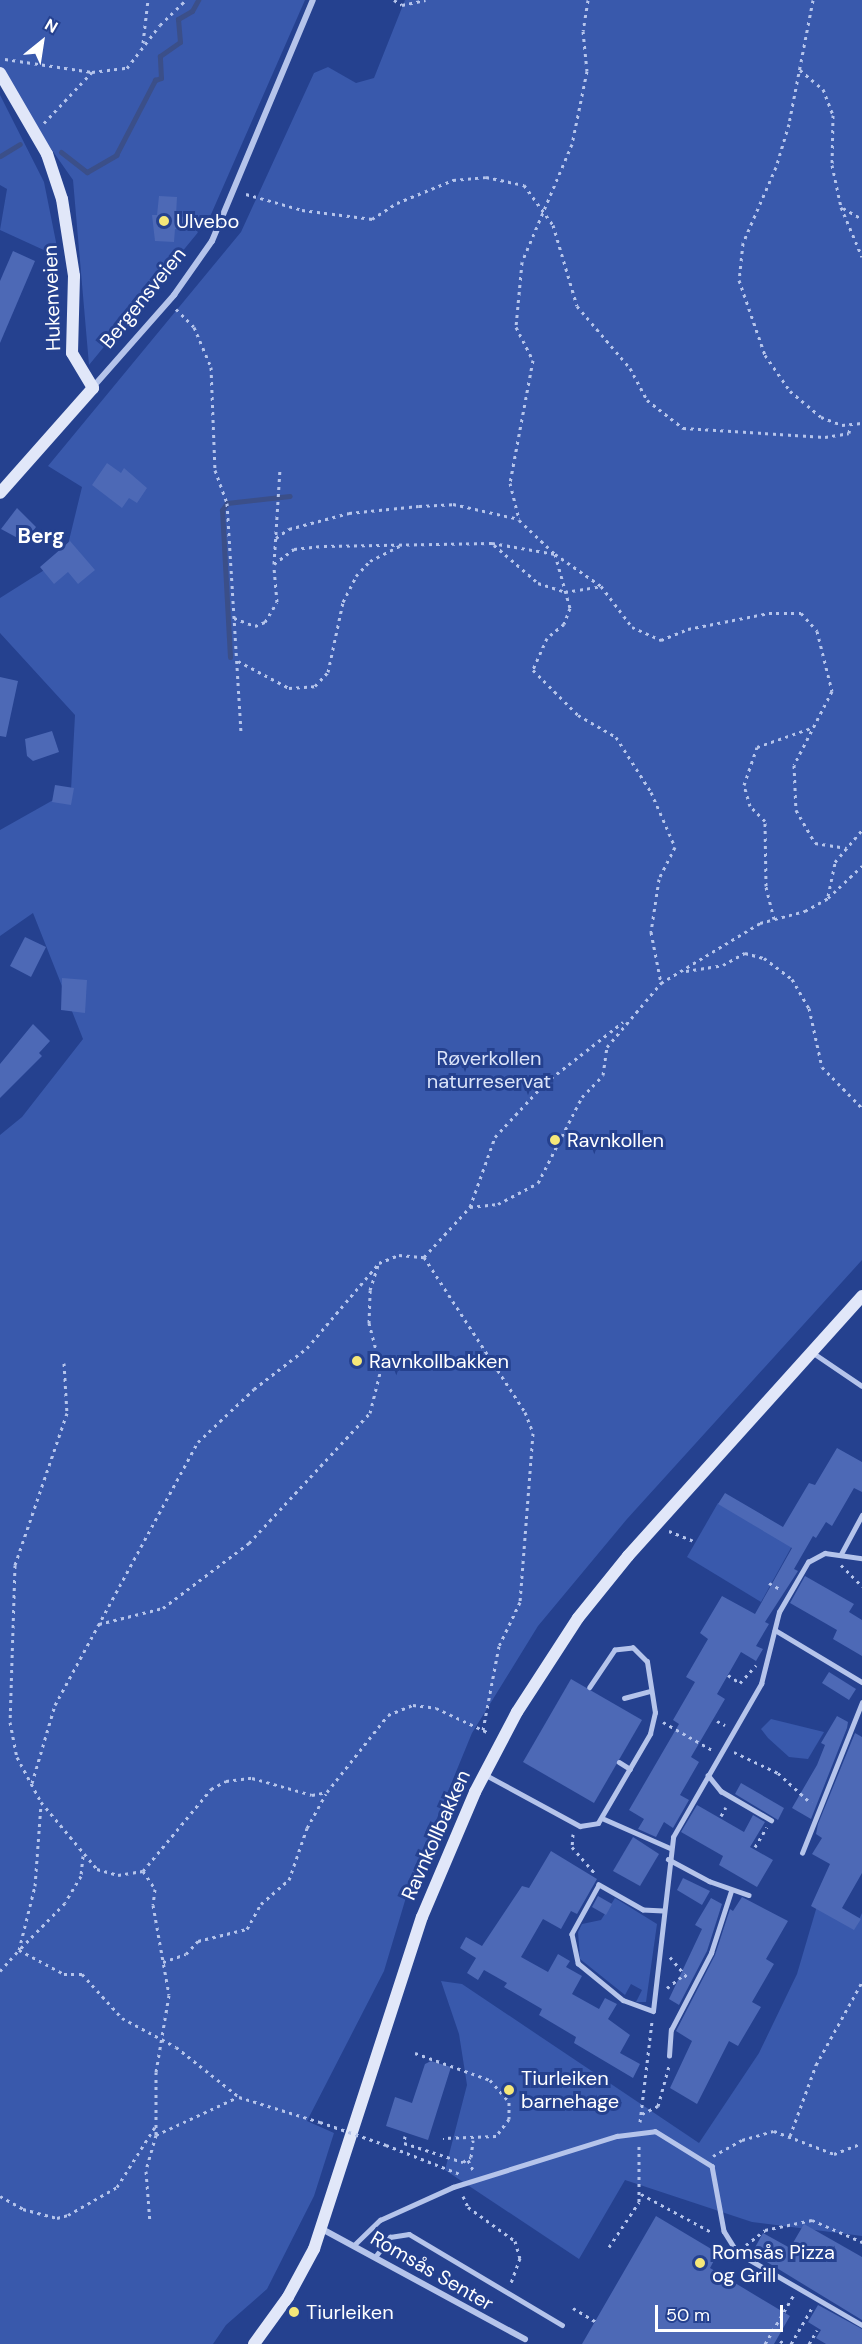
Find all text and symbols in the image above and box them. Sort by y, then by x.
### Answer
north arrow [12,12,72,72]
text: N [41,14,62,38]
place label: Ulvebo [176,209,239,233]
marker: Ulvebo [157,214,171,228]
street label: Bergensveien [95,243,191,353]
street label: Hukenveien [38,245,66,351]
district label: Berg [18,523,64,549]
park label: Røverkollen naturreservat [427,1047,551,1094]
place label: Ravnkollen [567,1128,664,1152]
marker: Ravnkollen [548,1133,562,1147]
place label: Ravnkollbakken [369,1349,509,1373]
marker: Ravnkollbakken [350,1354,364,1368]
street label: Ravnkollbakken [397,1766,475,1904]
place label: Tiurleiken barnehage [521,2066,619,2113]
marker: Tiurleiken barnehage [502,2083,516,2097]
street label: Romsås Senter [366,2226,498,2316]
place label: Romsås Pizza og Grill [712,2240,835,2287]
marker: Romsås Pizza og Grill [693,2256,707,2270]
scale bar [658,2293,786,2331]
place label: Tiurleiken [306,2300,394,2324]
text: 50 m [666,2303,710,2327]
marker: Tiurleiken [287,2305,301,2319]

